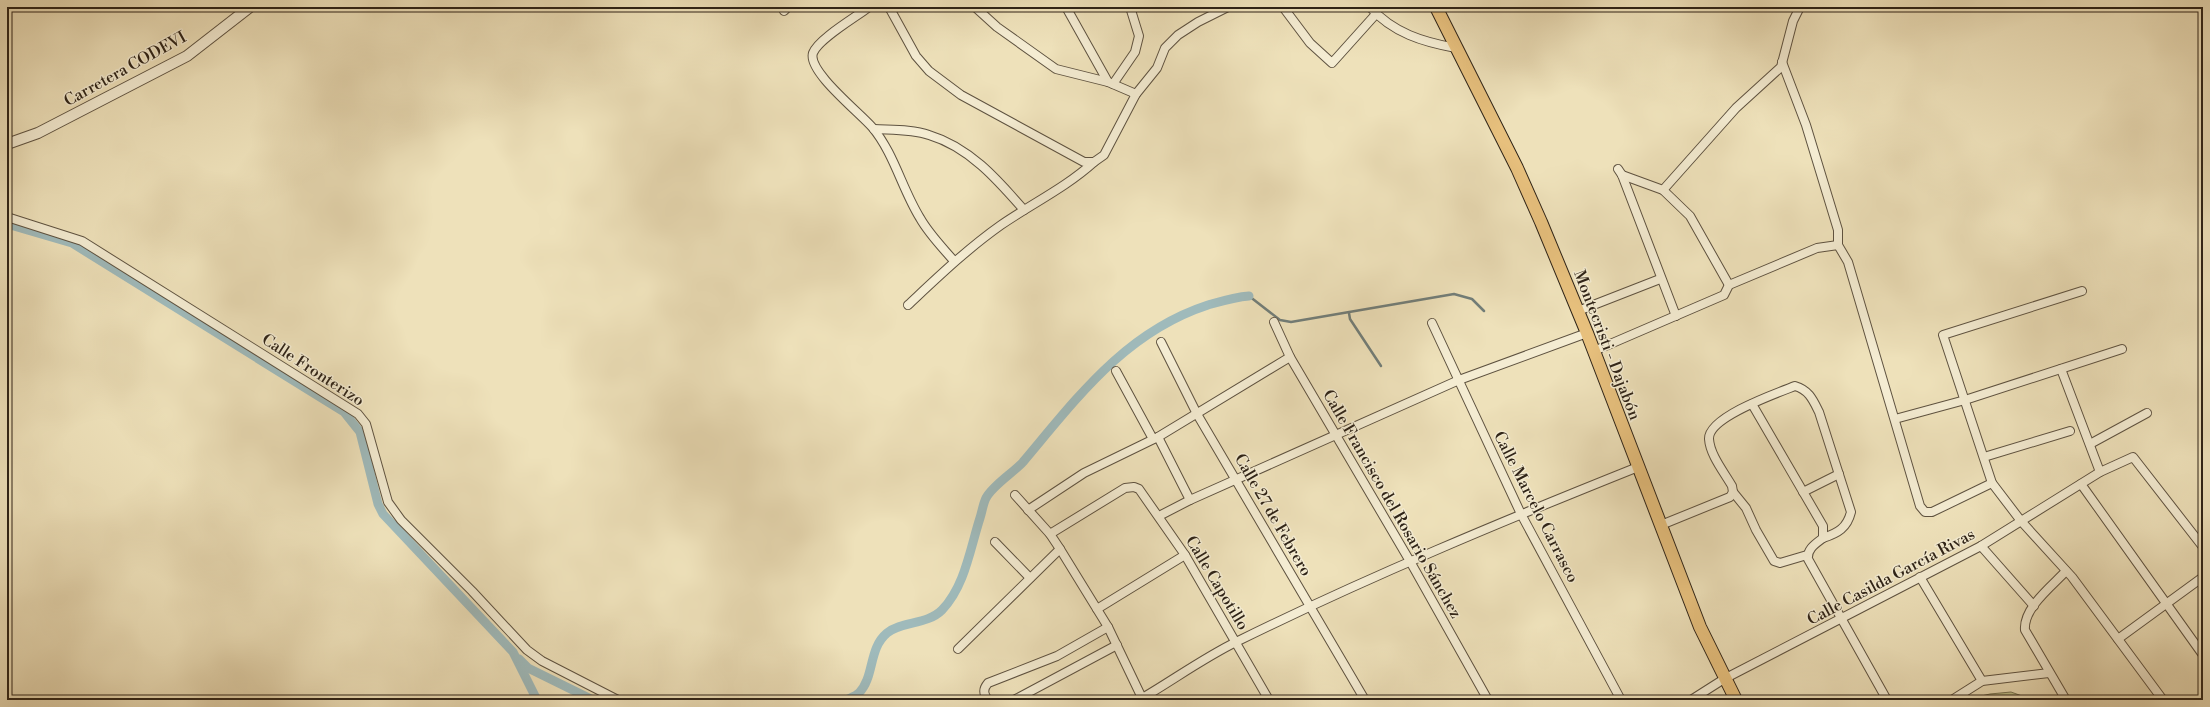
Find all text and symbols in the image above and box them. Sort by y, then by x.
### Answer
street label: Carretera CODEVI [60,27,190,111]
street label: Montecristi - Dajabón [1569,267,1645,423]
street label: Calle Fronterizo [258,329,368,411]
street label: Calle Francisco del Rosario Sánchez [1318,386,1466,622]
street label: Calle Marcelo Carrasco [1489,428,1583,586]
street label: Calle 27 de Febrero [1230,450,1316,580]
street label: Calle Casilda García Rivas [1804,524,1978,630]
street label: Calle Capotillo [1181,532,1253,634]

